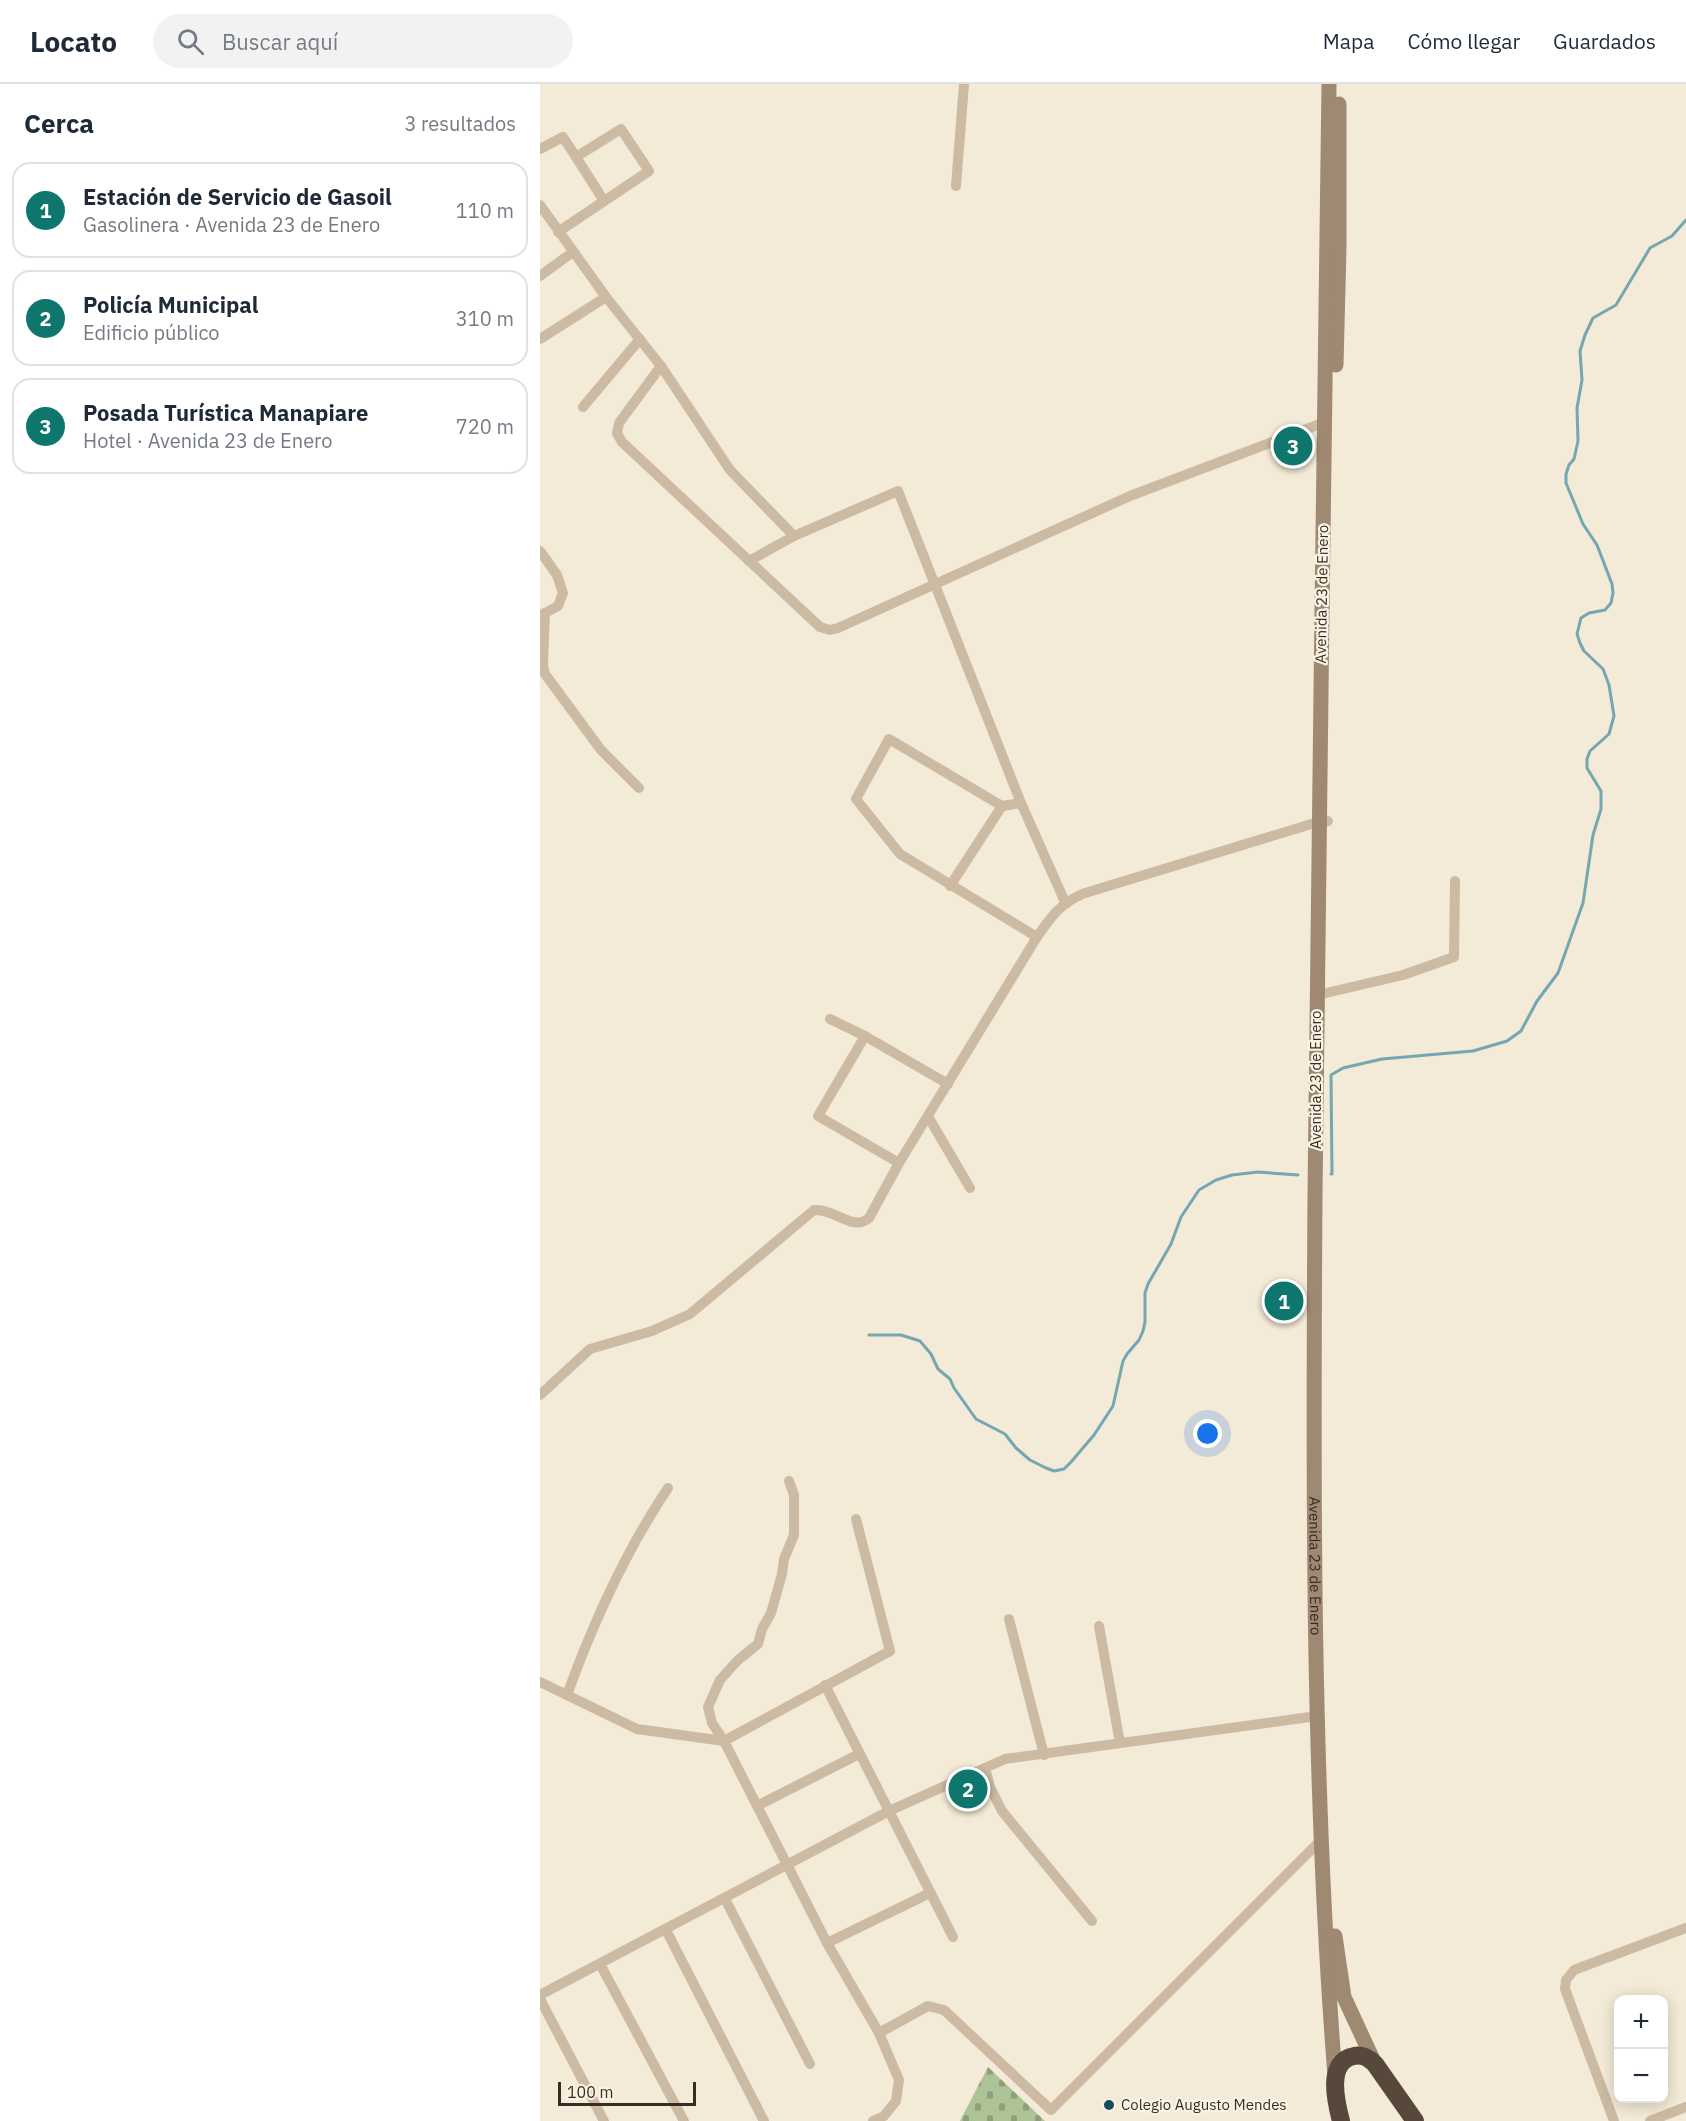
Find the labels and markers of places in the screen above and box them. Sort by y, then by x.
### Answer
pin: 3 [1274,424,1312,469]
pin: 1 [1264,1278,1304,1324]
pin: 2 [948,1766,988,1812]
place label: Colegio Augusto Mendes [1121,2095,1287,2114]
marker: Colegio Augusto Mendes [1102,2098,1116,2112]

